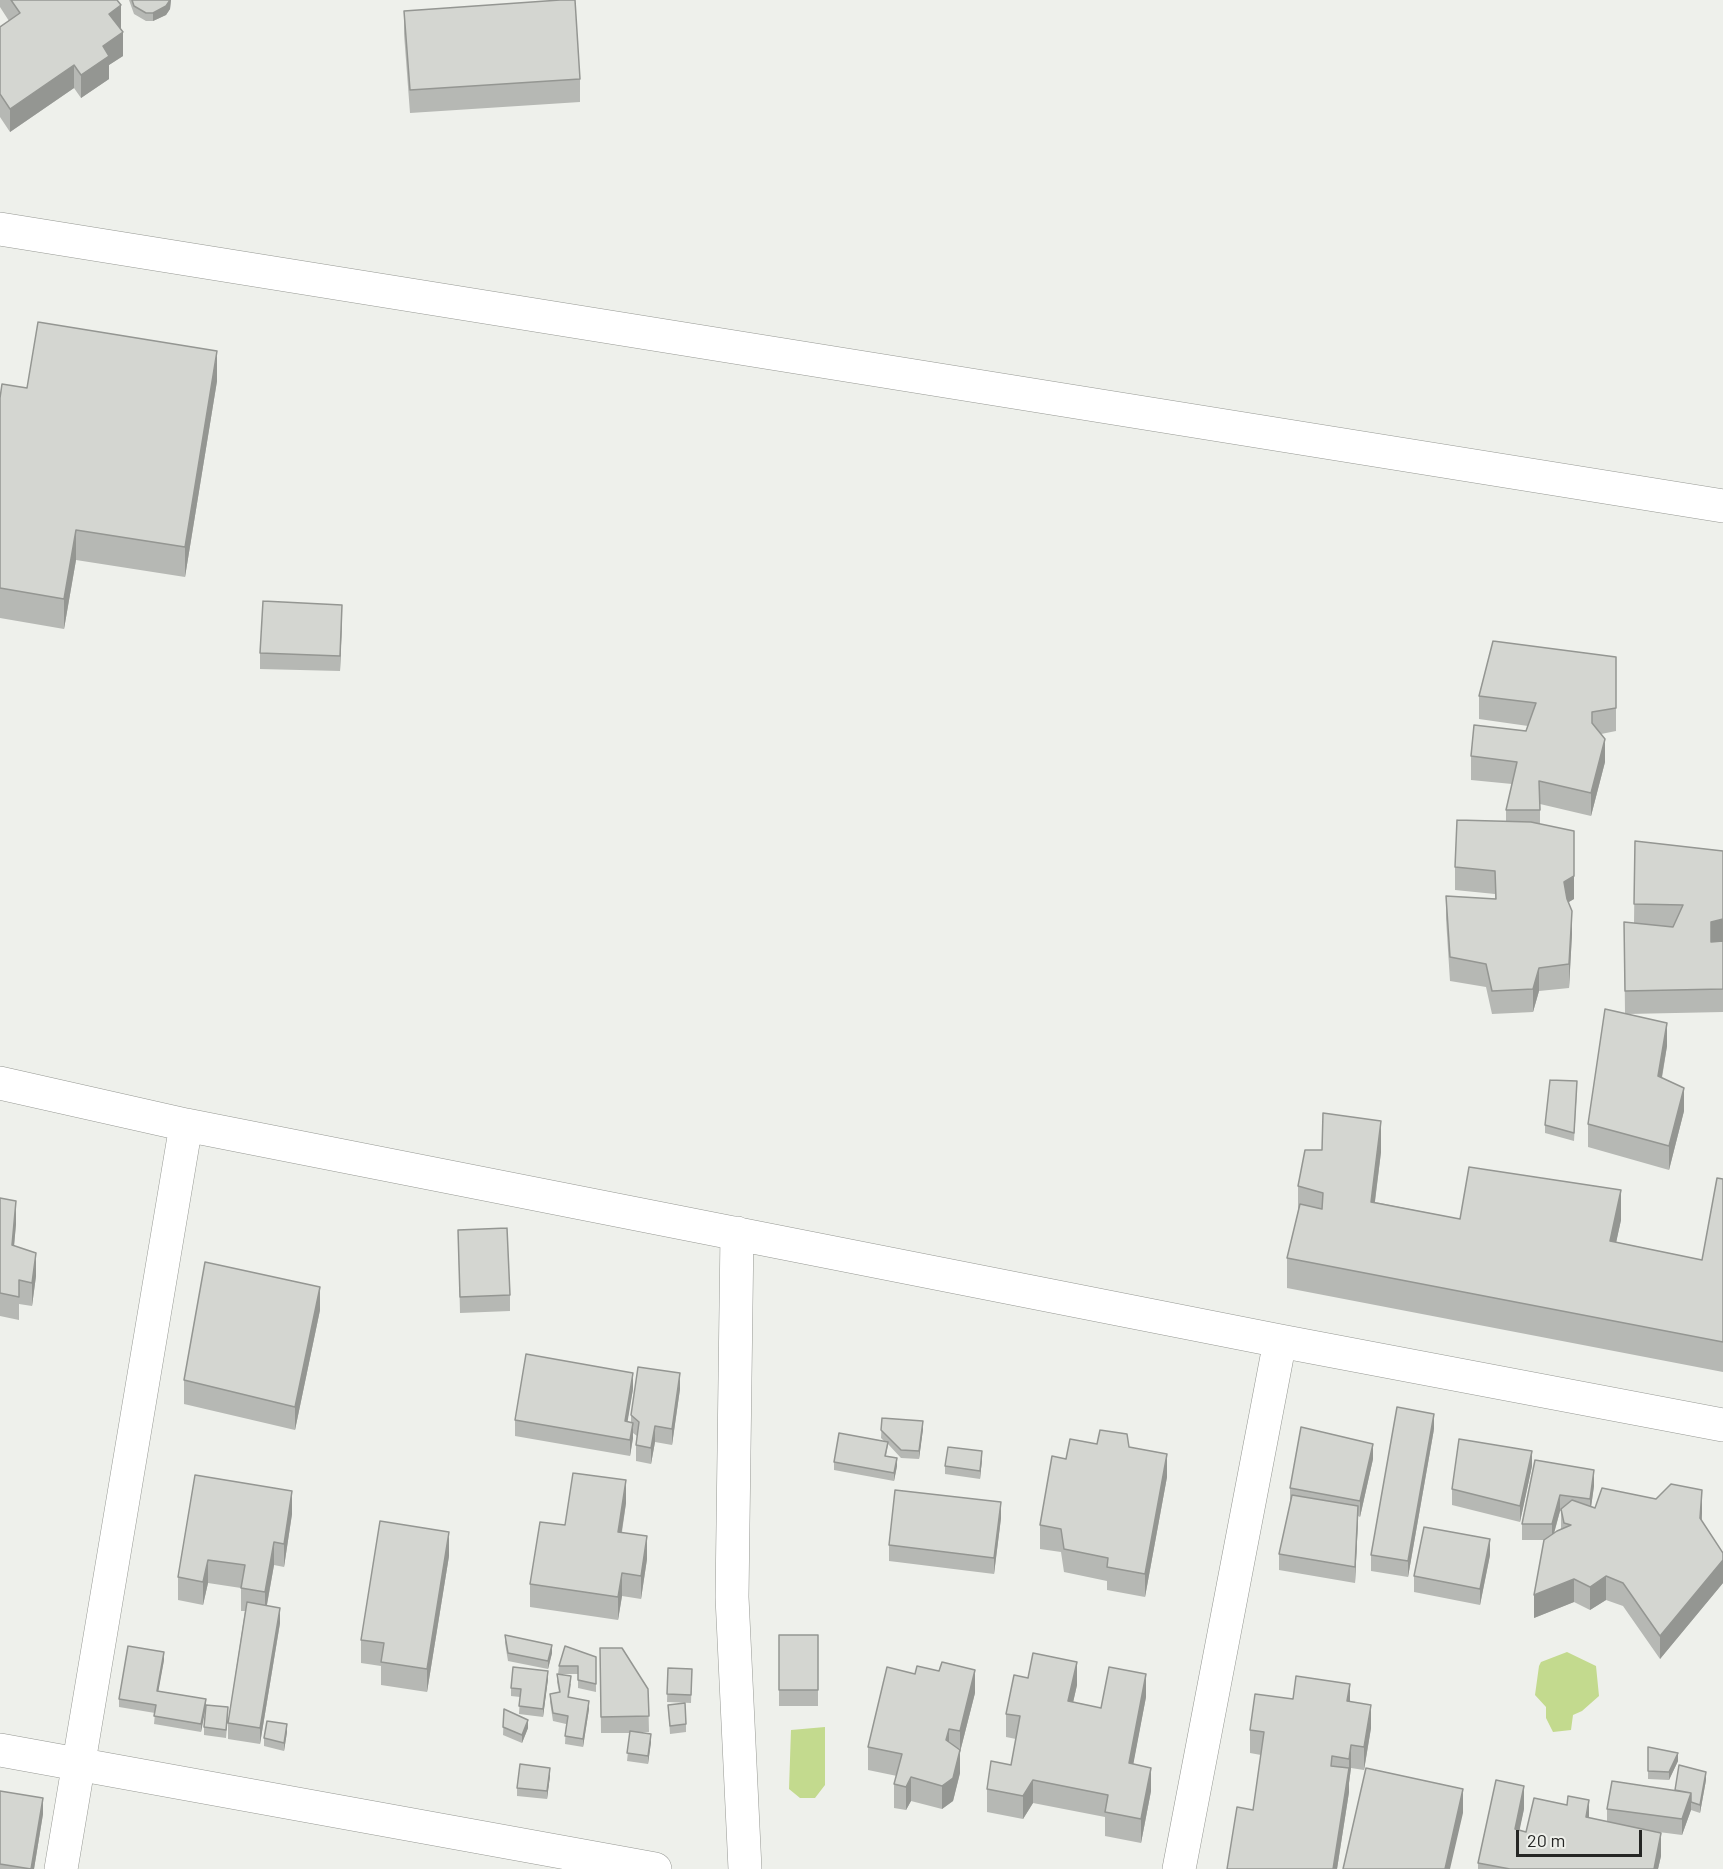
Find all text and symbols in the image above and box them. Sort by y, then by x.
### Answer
scale bar [1519,1818,1645,1856]
text: 20 m [1527,1829,1565,1851]

